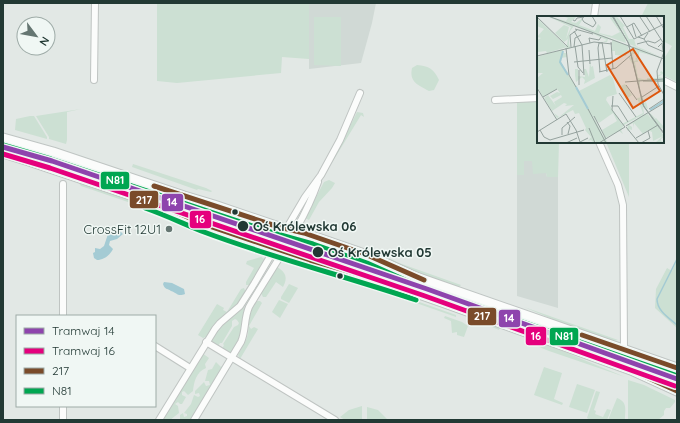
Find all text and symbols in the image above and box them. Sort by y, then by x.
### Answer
north arrow [16,16,56,56]
inset map [537,16,664,143]
text: N [36,34,53,48]
line badge: N81 [100,171,130,190]
text: N81 [106,173,124,187]
line badge: 217 [129,190,159,209]
text: 217 [136,193,152,207]
line badge: 14 [161,193,184,212]
text: 14 [167,195,178,209]
unlabelled marker [230,207,240,217]
line badge: 16 [189,210,212,229]
text: 16 [195,212,205,226]
place label: Oś Królewska 06 [253,218,357,234]
marker: Oś Królewska 06 [236,219,250,233]
place label: CrossFit 12U1 [84,221,161,237]
marker: CrossFit 12U1 [164,224,174,234]
place label: Oś Królewska 05 [328,244,432,260]
marker: Oś Królewska 05 [311,245,325,259]
unlabelled marker [335,271,345,281]
line badge: 217 [467,307,497,326]
text: 217 [474,309,490,323]
line badge: 14 [498,309,521,328]
text: 14 [504,311,515,325]
legend [16,315,156,407]
text: Tramwaj 14 [52,323,115,338]
line badge: 16 [525,326,547,346]
line badge: N81 [549,327,579,346]
text: 16 [531,329,541,343]
text: N81 [555,329,573,343]
text: Tramwaj 16 [52,343,116,358]
text: 217 [52,363,69,378]
text: N81 [52,383,72,398]

